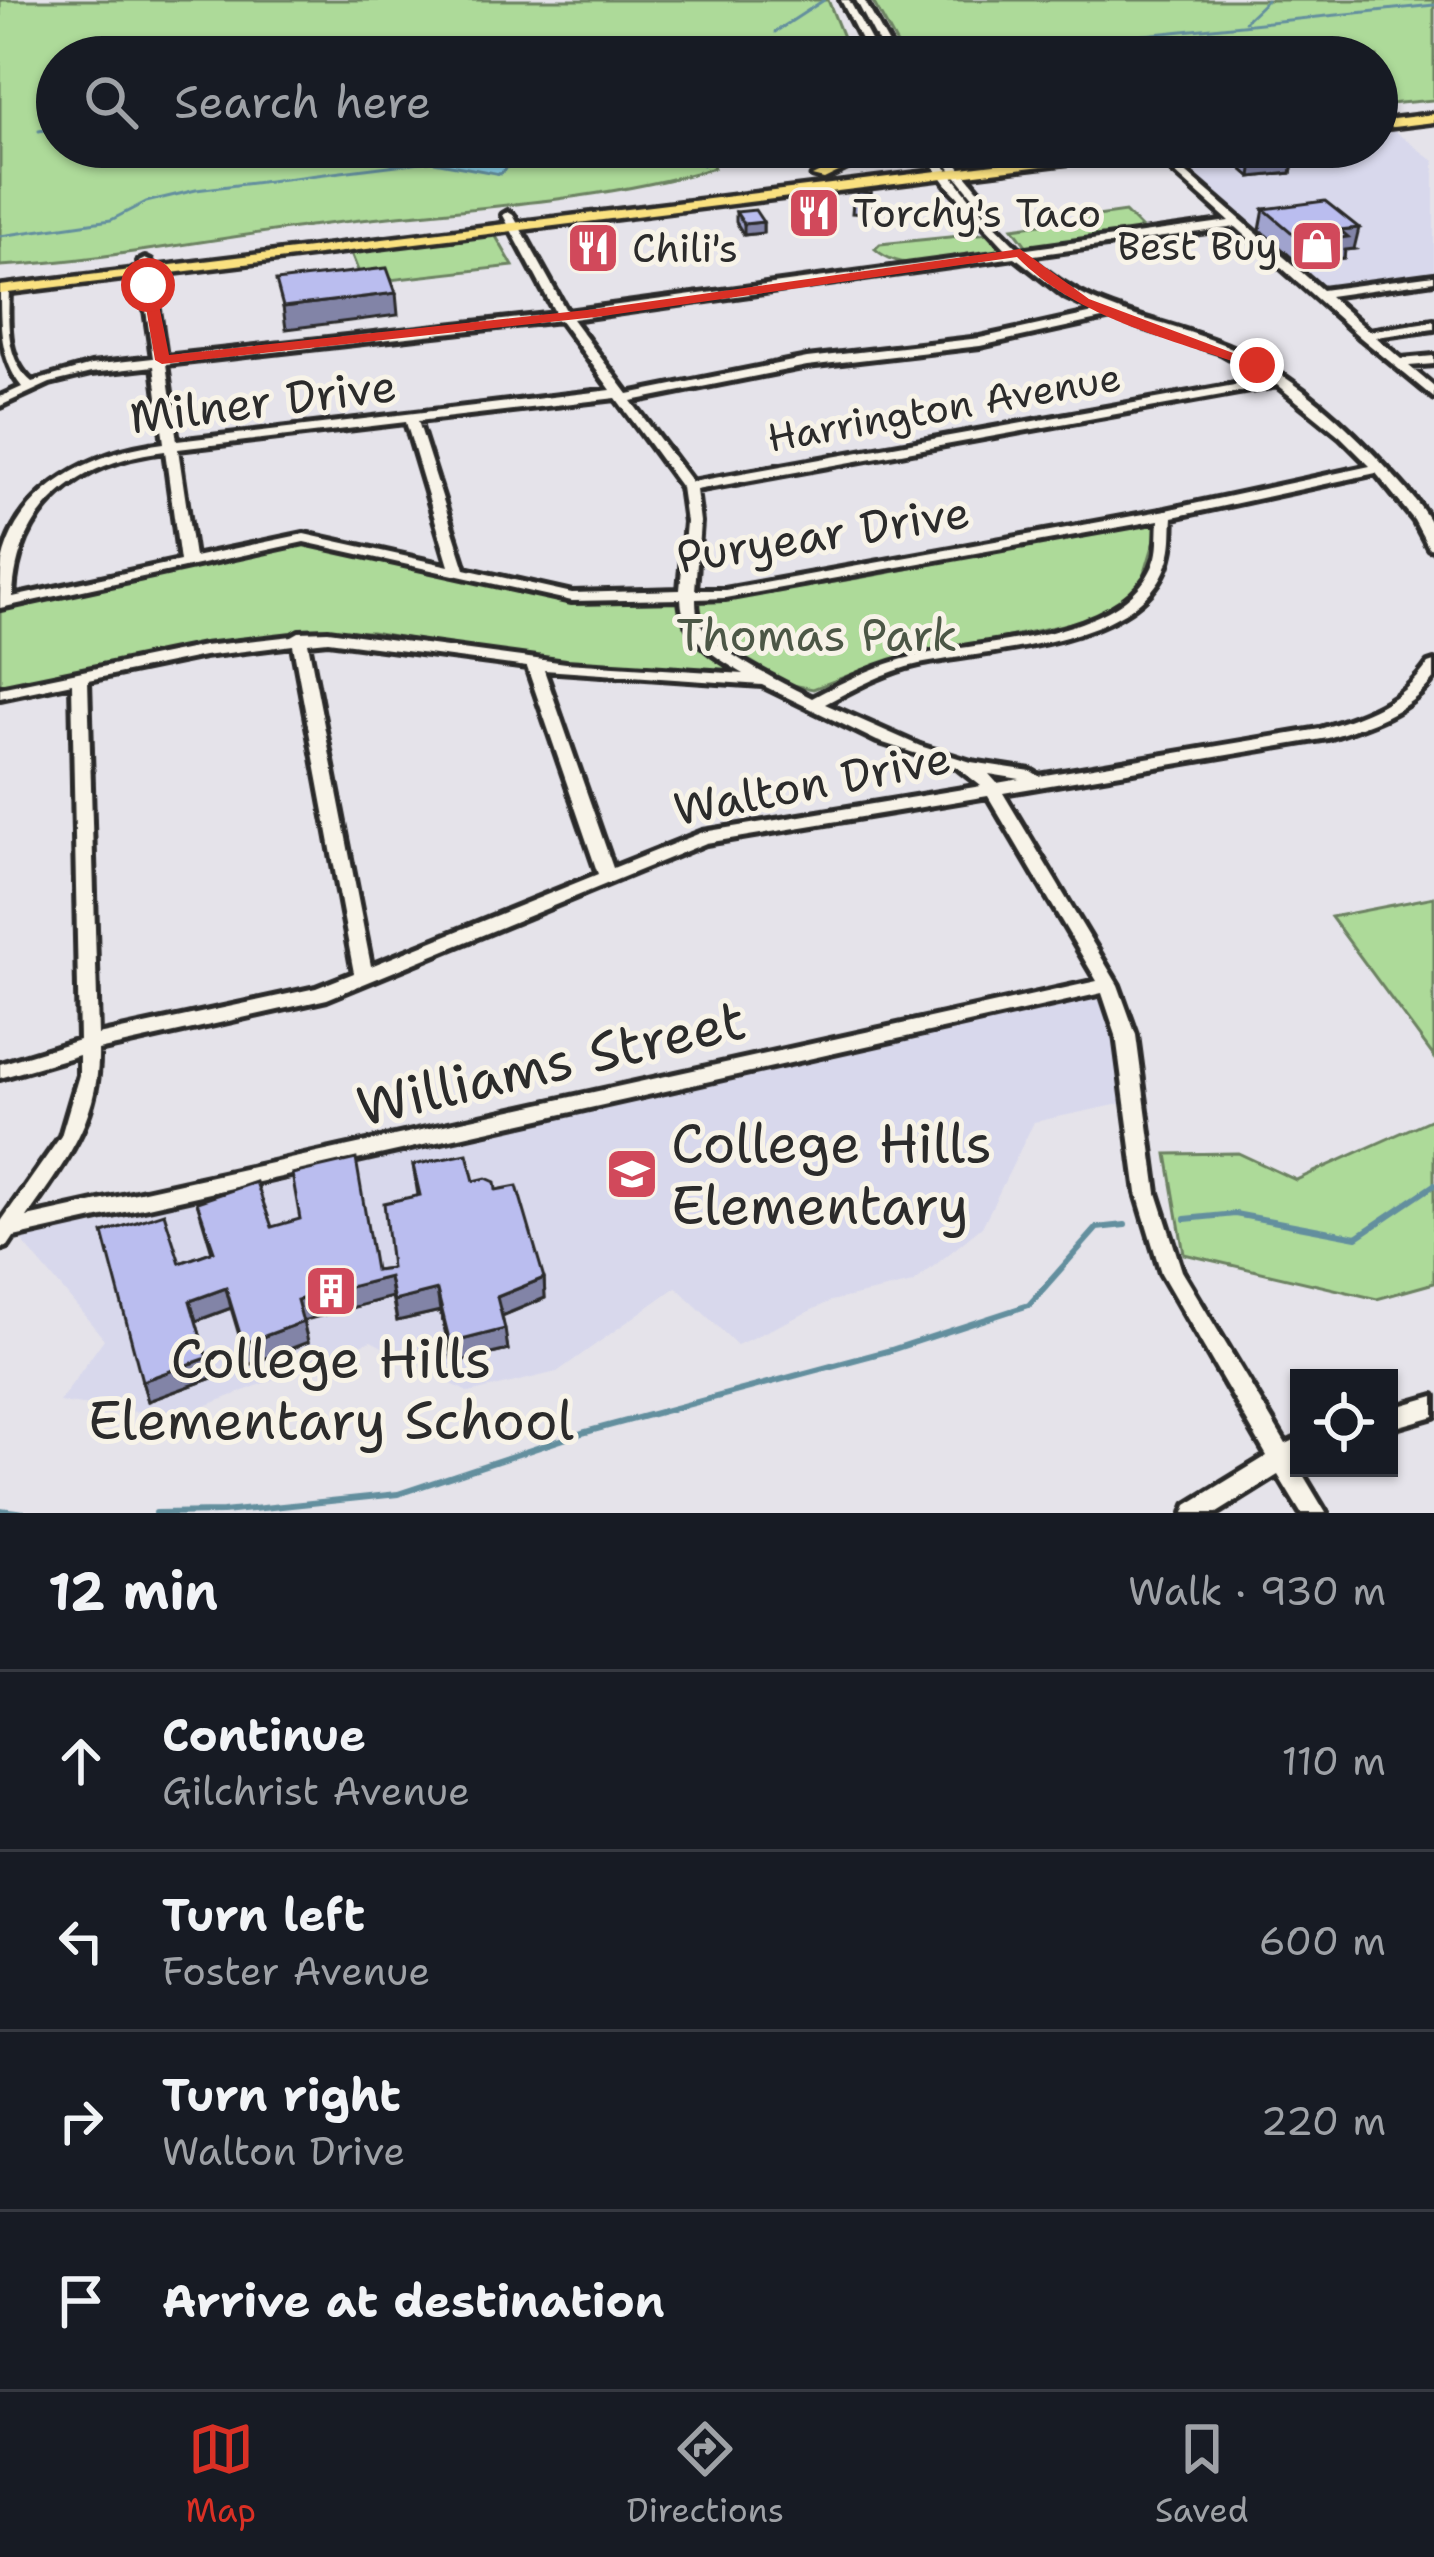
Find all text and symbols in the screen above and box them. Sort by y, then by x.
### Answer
search box [36,36,1398,168]
icon: search [78,69,144,135]
text: Search here [174,72,431,132]
restaurant icon: Torchy's Taco [786,185,842,241]
place label: Torchy's Taco [853,187,1101,239]
shop icon: Best Buy [1289,218,1345,274]
restaurant icon: Chili's [565,220,621,276]
place label: Best Buy [1117,220,1278,272]
place label: Chili's [632,222,738,274]
route start [121,258,175,312]
route end [1230,338,1284,392]
street label: Harrington Avenue [763,350,1125,464]
street label: Milner Drive [126,355,400,447]
street label: Puryear Drive [672,481,974,587]
park label: Thomas Park [676,605,958,665]
street label: Walton Drive [668,727,956,839]
street label: Williams Street [350,983,752,1143]
place label: College Hills Elementary [671,1107,992,1241]
school or university icon: College Hills Elementary [604,1146,660,1202]
building icon: College Hills Elementary School [303,1263,359,1319]
place label: College Hills Elementary School [88,1322,574,1456]
map controls [1290,1369,1398,1477]
button: locate [1290,1369,1398,1477]
text: 12 min [48,1557,218,1625]
text: Walk · 930 m [1128,1565,1386,1617]
text: Continue [162,1705,366,1765]
icon: ahead [48,1728,114,1794]
text: 110 m [1282,1735,1386,1787]
text: Gilchrist Avenue [162,1765,470,1817]
text: Turn left [162,1885,365,1945]
icon: left [48,1908,114,1974]
text: 600 m [1258,1915,1386,1967]
text: Foster Avenue [162,1945,430,1997]
text: Turn right [162,2065,401,2125]
icon: right [48,2088,114,2154]
text: 220 m [1260,2095,1386,2147]
text: Walton Drive [162,2125,405,2177]
icon: arrive [48,2268,114,2334]
text: Arrive at destination [162,2271,665,2331]
tab: Map [185,2416,256,2533]
tab: Directions [627,2416,784,2533]
tab: Saved [1155,2416,1249,2533]

